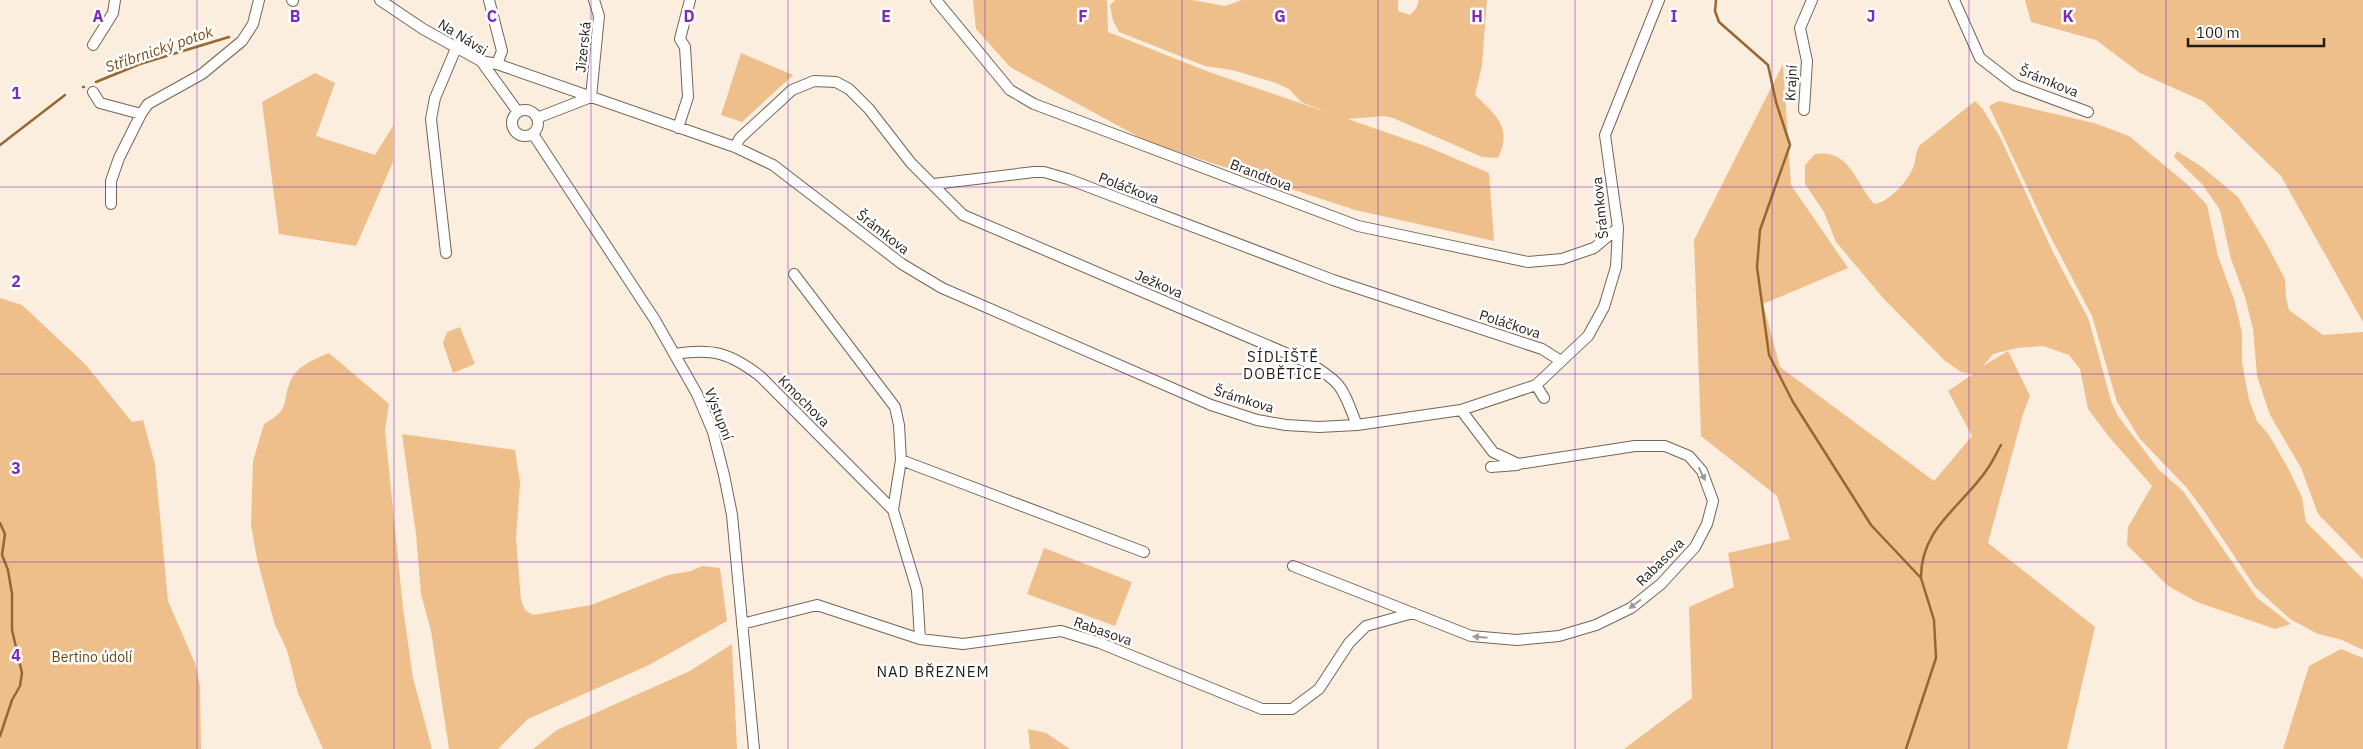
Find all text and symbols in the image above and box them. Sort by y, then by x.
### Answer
text: A [93,6,104,26]
text: B [290,6,301,26]
text: C [487,6,497,26]
text: D [683,6,695,26]
text: E [881,6,891,26]
text: F [1078,6,1088,26]
text: G [1274,6,1286,26]
text: H [1471,6,1483,26]
text: I [1671,6,1678,26]
text: J [1867,6,1875,26]
text: K [2062,6,2074,26]
street label: Na Návsi [435,15,491,59]
scale bar [2188,15,2324,47]
street label: Jizerská [571,20,595,74]
water label: Stříbrnický potok [103,22,216,76]
text: 100 m [2196,23,2240,42]
street label: Šrámkova [2017,60,2082,101]
street label: Krajní [1781,64,1801,102]
text: 1 [11,83,21,103]
street label: Brandtova [1228,155,1295,195]
street label: Poláčkova [1096,168,1162,208]
street label: Šrámkova [1587,176,1612,240]
street label: Šrámkova [853,205,914,259]
street label: Ježkova [1132,266,1186,302]
text: 2 [11,271,21,291]
street label: Poláčkova [1477,306,1543,343]
district label: SÍDLIŠTĚ DOBĚTICE [1243,347,1323,383]
street label: Kmochova [774,371,834,431]
street label: Šrámkova [1212,380,1277,417]
street label: Výstupní [701,385,737,443]
text: 3 [11,458,21,478]
one-way arrow [1698,467,1706,481]
street label: Rabasova [1632,534,1688,590]
one-way arrow [1629,599,1642,610]
street label: Rabasova [1071,613,1135,650]
one-way arrow [1471,632,1487,640]
text: 4 [11,645,21,665]
park label: Bertino údolí [52,648,133,666]
district label: NAD BŘEZNEM [876,662,990,681]

